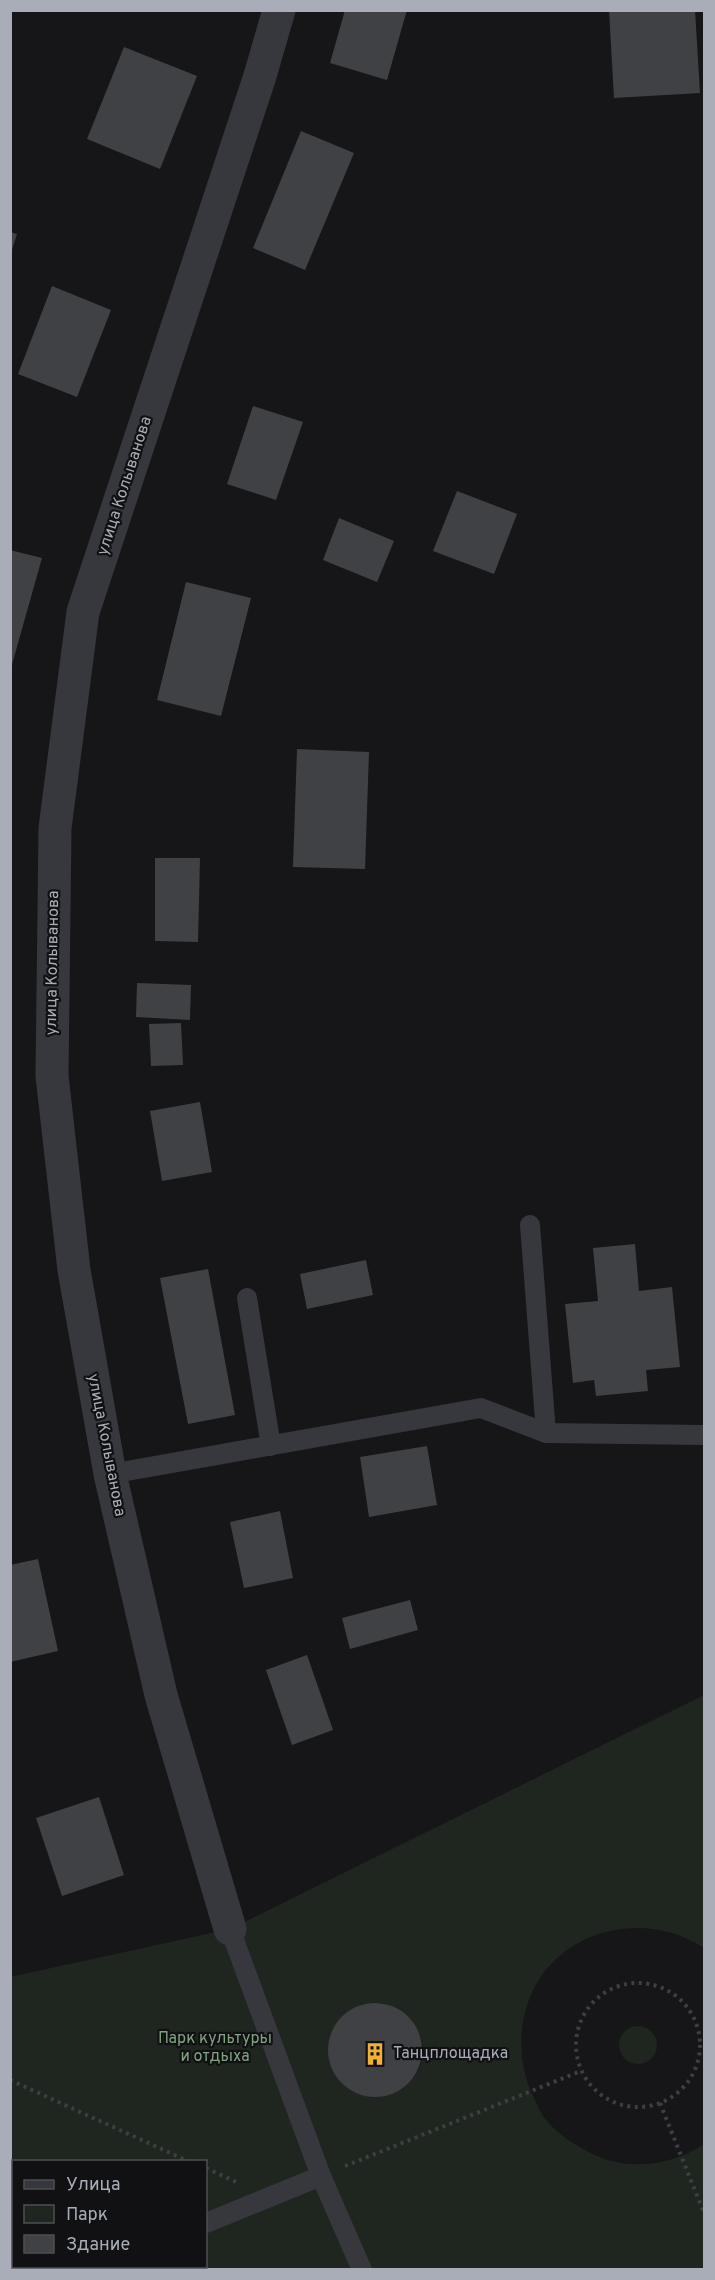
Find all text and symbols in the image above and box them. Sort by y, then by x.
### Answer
street label: улица Колыванова [93,414,157,558]
street label: улица Колыванова [42,890,64,1036]
street label: улица Колыванова [82,1372,130,1518]
park label: Парк культуры и отдыха [158,2029,272,2067]
building icon: Танцплощадка [362,2041,388,2067]
place label: Танцплощадка [393,2044,508,2064]
legend [12,2160,207,2268]
text: Улица [66,2174,120,2197]
text: Парк [66,2204,108,2227]
text: Здание [66,2234,130,2257]

